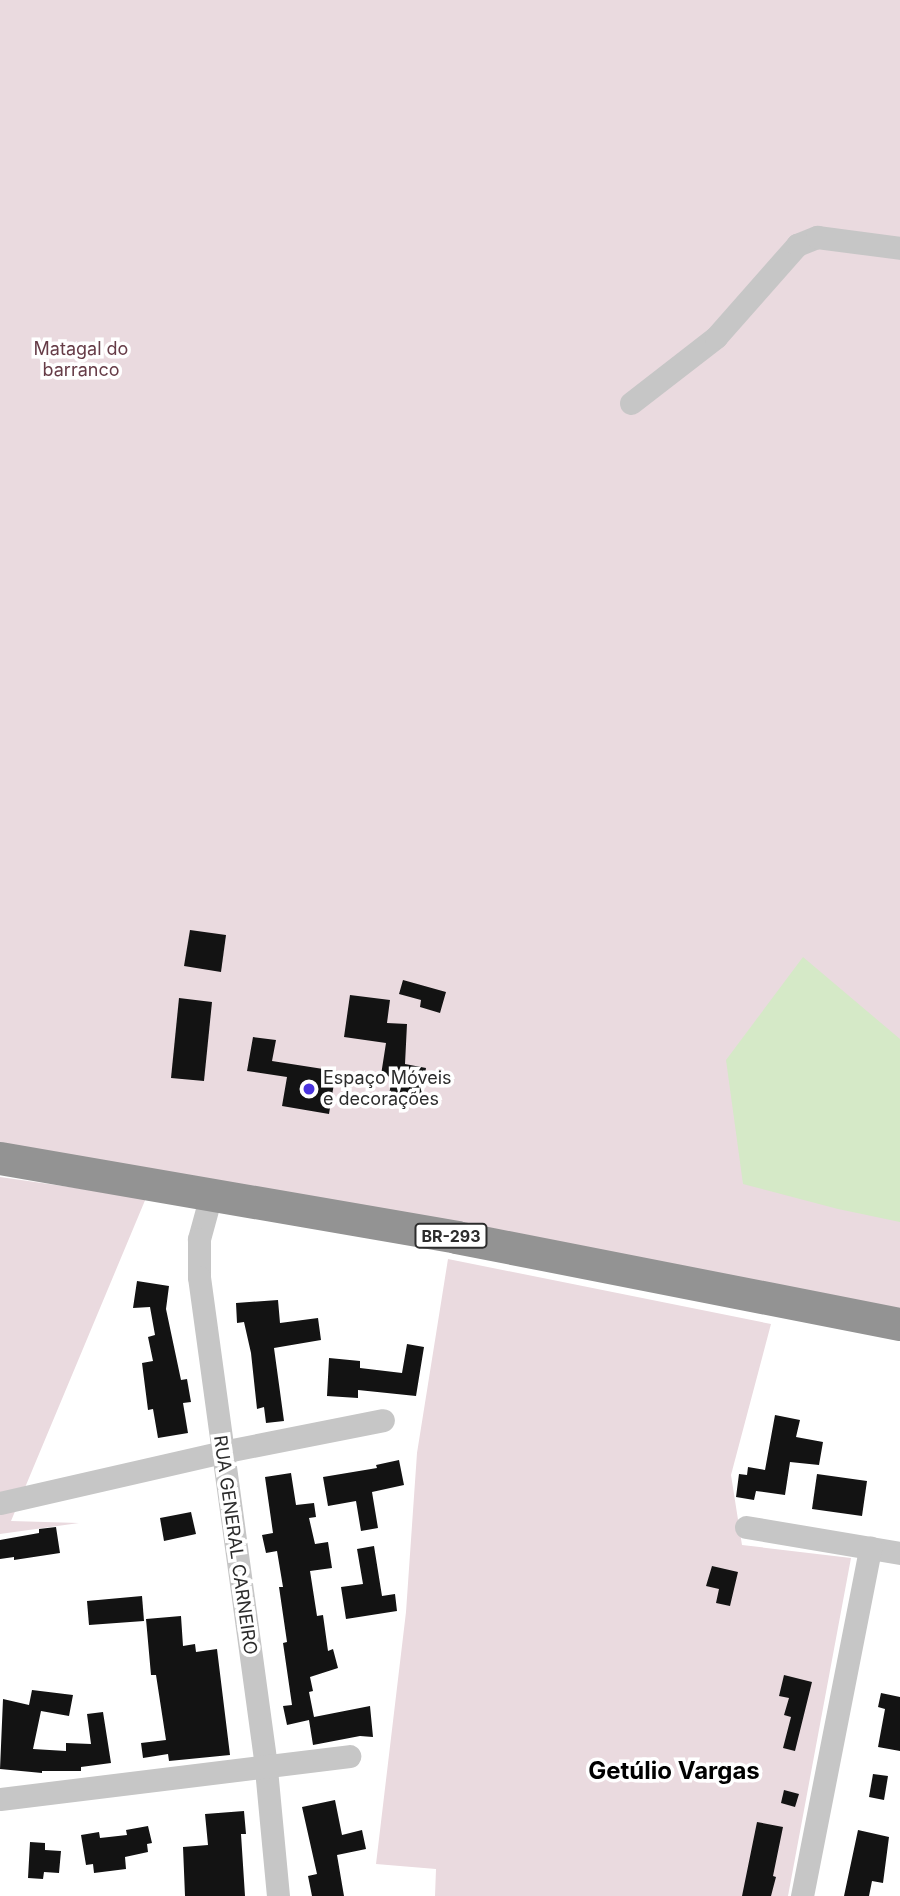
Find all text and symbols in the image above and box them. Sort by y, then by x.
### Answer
park label: Matagal do barranco [34,339,128,382]
place label: Espaço Móveis e decorações [323,1068,452,1110]
marker: Espaço Móveis e decorações [301,1081,317,1097]
road number: BR-293 [414,1224,488,1248]
street label: RUA GENERAL CARNEIRO [209,1434,261,1656]
district label: Getúlio Vargas [588,1757,760,1785]

